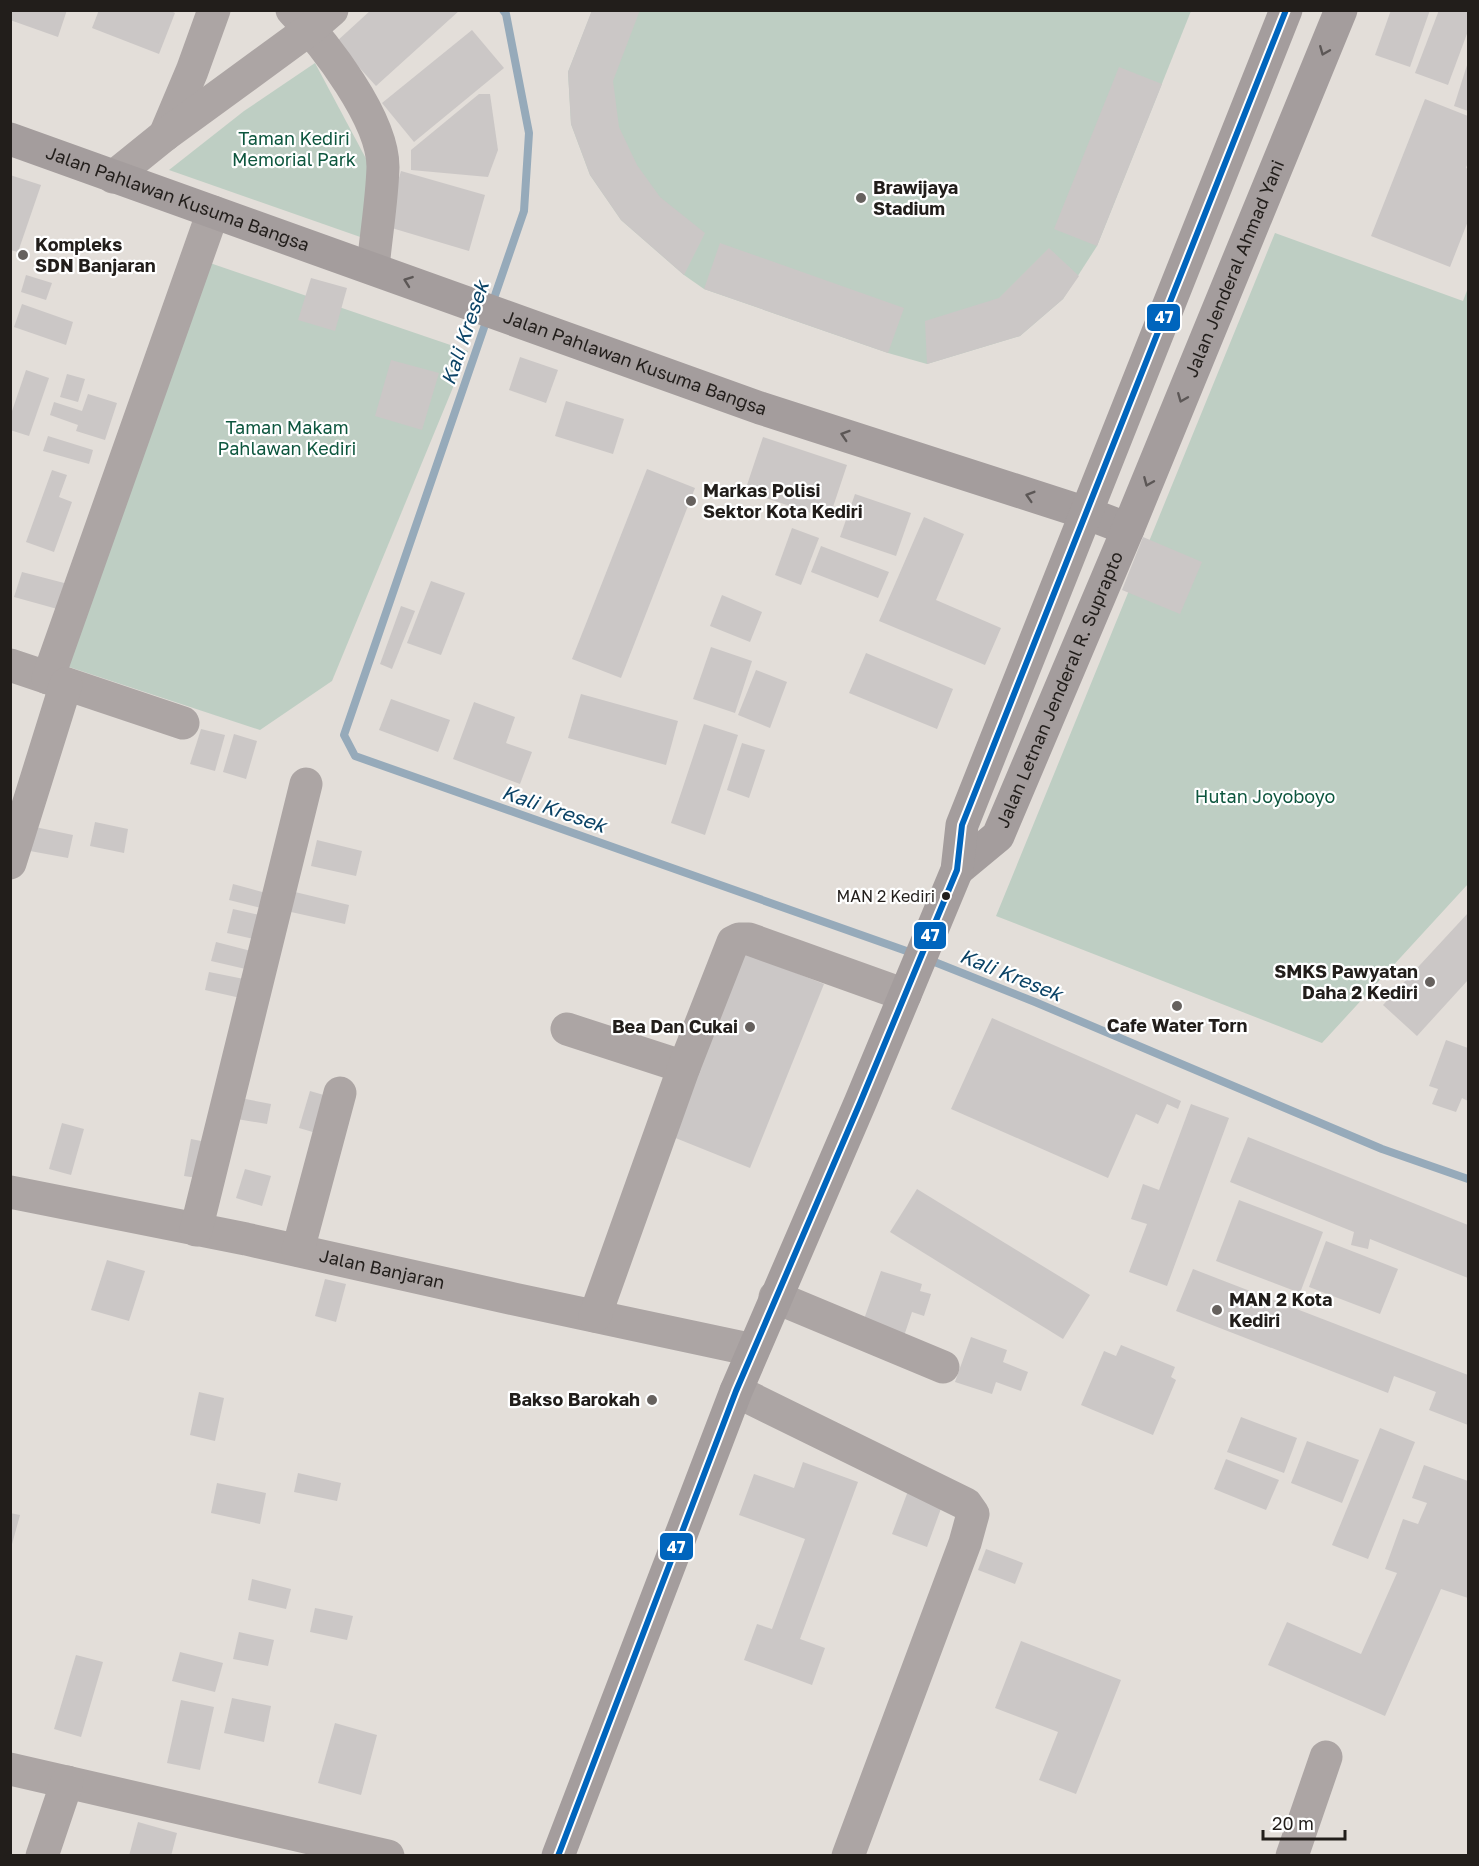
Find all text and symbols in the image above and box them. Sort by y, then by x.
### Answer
one-way arrow [1319,45,1331,56]
park label: Taman Kediri Memorial Park [232,127,356,170]
street label: Jalan Pahlawan Kusuma Bangsa [43,141,313,256]
street label: Jalan Jenderal Ahmad Yani [1179,156,1288,380]
place label: Brawijaya Stadium [873,176,958,219]
marker: Brawijaya Stadium [854,191,868,205]
place label: Kompleks SDN Banjaran [35,233,156,276]
marker: Kompleks SDN Banjaran [16,248,30,262]
one-way arrow [403,275,414,288]
water label: Kali Kresek [435,275,494,388]
line badge: 47 [1146,303,1181,332]
street label: Jalan Pahlawan Kusuma Bangsa [501,305,770,419]
text: 47 [1155,307,1174,327]
one-way arrow [1177,392,1189,403]
park label: Taman Makam Pahlawan Kediri [218,416,356,459]
one-way arrow [840,430,851,443]
one-way arrow [1143,475,1155,486]
place label: Markas Polisi Sektor Kota Kediri [703,479,863,522]
one-way arrow [1025,490,1036,503]
marker: Markas Polisi Sektor Kota Kediri [684,494,698,508]
street label: Jalan Letnan Jenderal R. Suprapto [991,548,1127,831]
water label: Kali Kresek [499,779,612,838]
park label: Hutan Joyoboyo [1195,785,1335,807]
place label: MAN 2 Kediri [836,886,935,906]
marker: MAN 2 Kediri [940,890,952,902]
line badge: 47 [913,921,947,950]
text: 47 [921,925,940,945]
water label: Kali Kresek [957,943,1069,1006]
place label: SMKS Pawyatan Daha 2 Kediri [1274,960,1418,1003]
marker: SMKS Pawyatan Daha 2 Kediri [1423,975,1437,989]
marker: Cafe Water Torn [1170,999,1184,1013]
place label: Cafe Water Torn [1107,1014,1247,1036]
place label: Bea Dan Cukai [612,1015,738,1037]
marker: Bea Dan Cukai [743,1020,757,1034]
street label: Jalan Banjaran [317,1244,447,1293]
place label: MAN 2 Kota Kediri [1229,1288,1333,1331]
marker: MAN 2 Kota Kediri [1210,1303,1224,1317]
place label: Bakso Barokah [509,1388,640,1410]
marker: Bakso Barokah [645,1393,659,1407]
line badge: 47 [659,1532,694,1561]
text: 47 [667,1537,686,1557]
scale bar [1263,1803,1346,1841]
text: 20 m [1272,1812,1314,1834]

